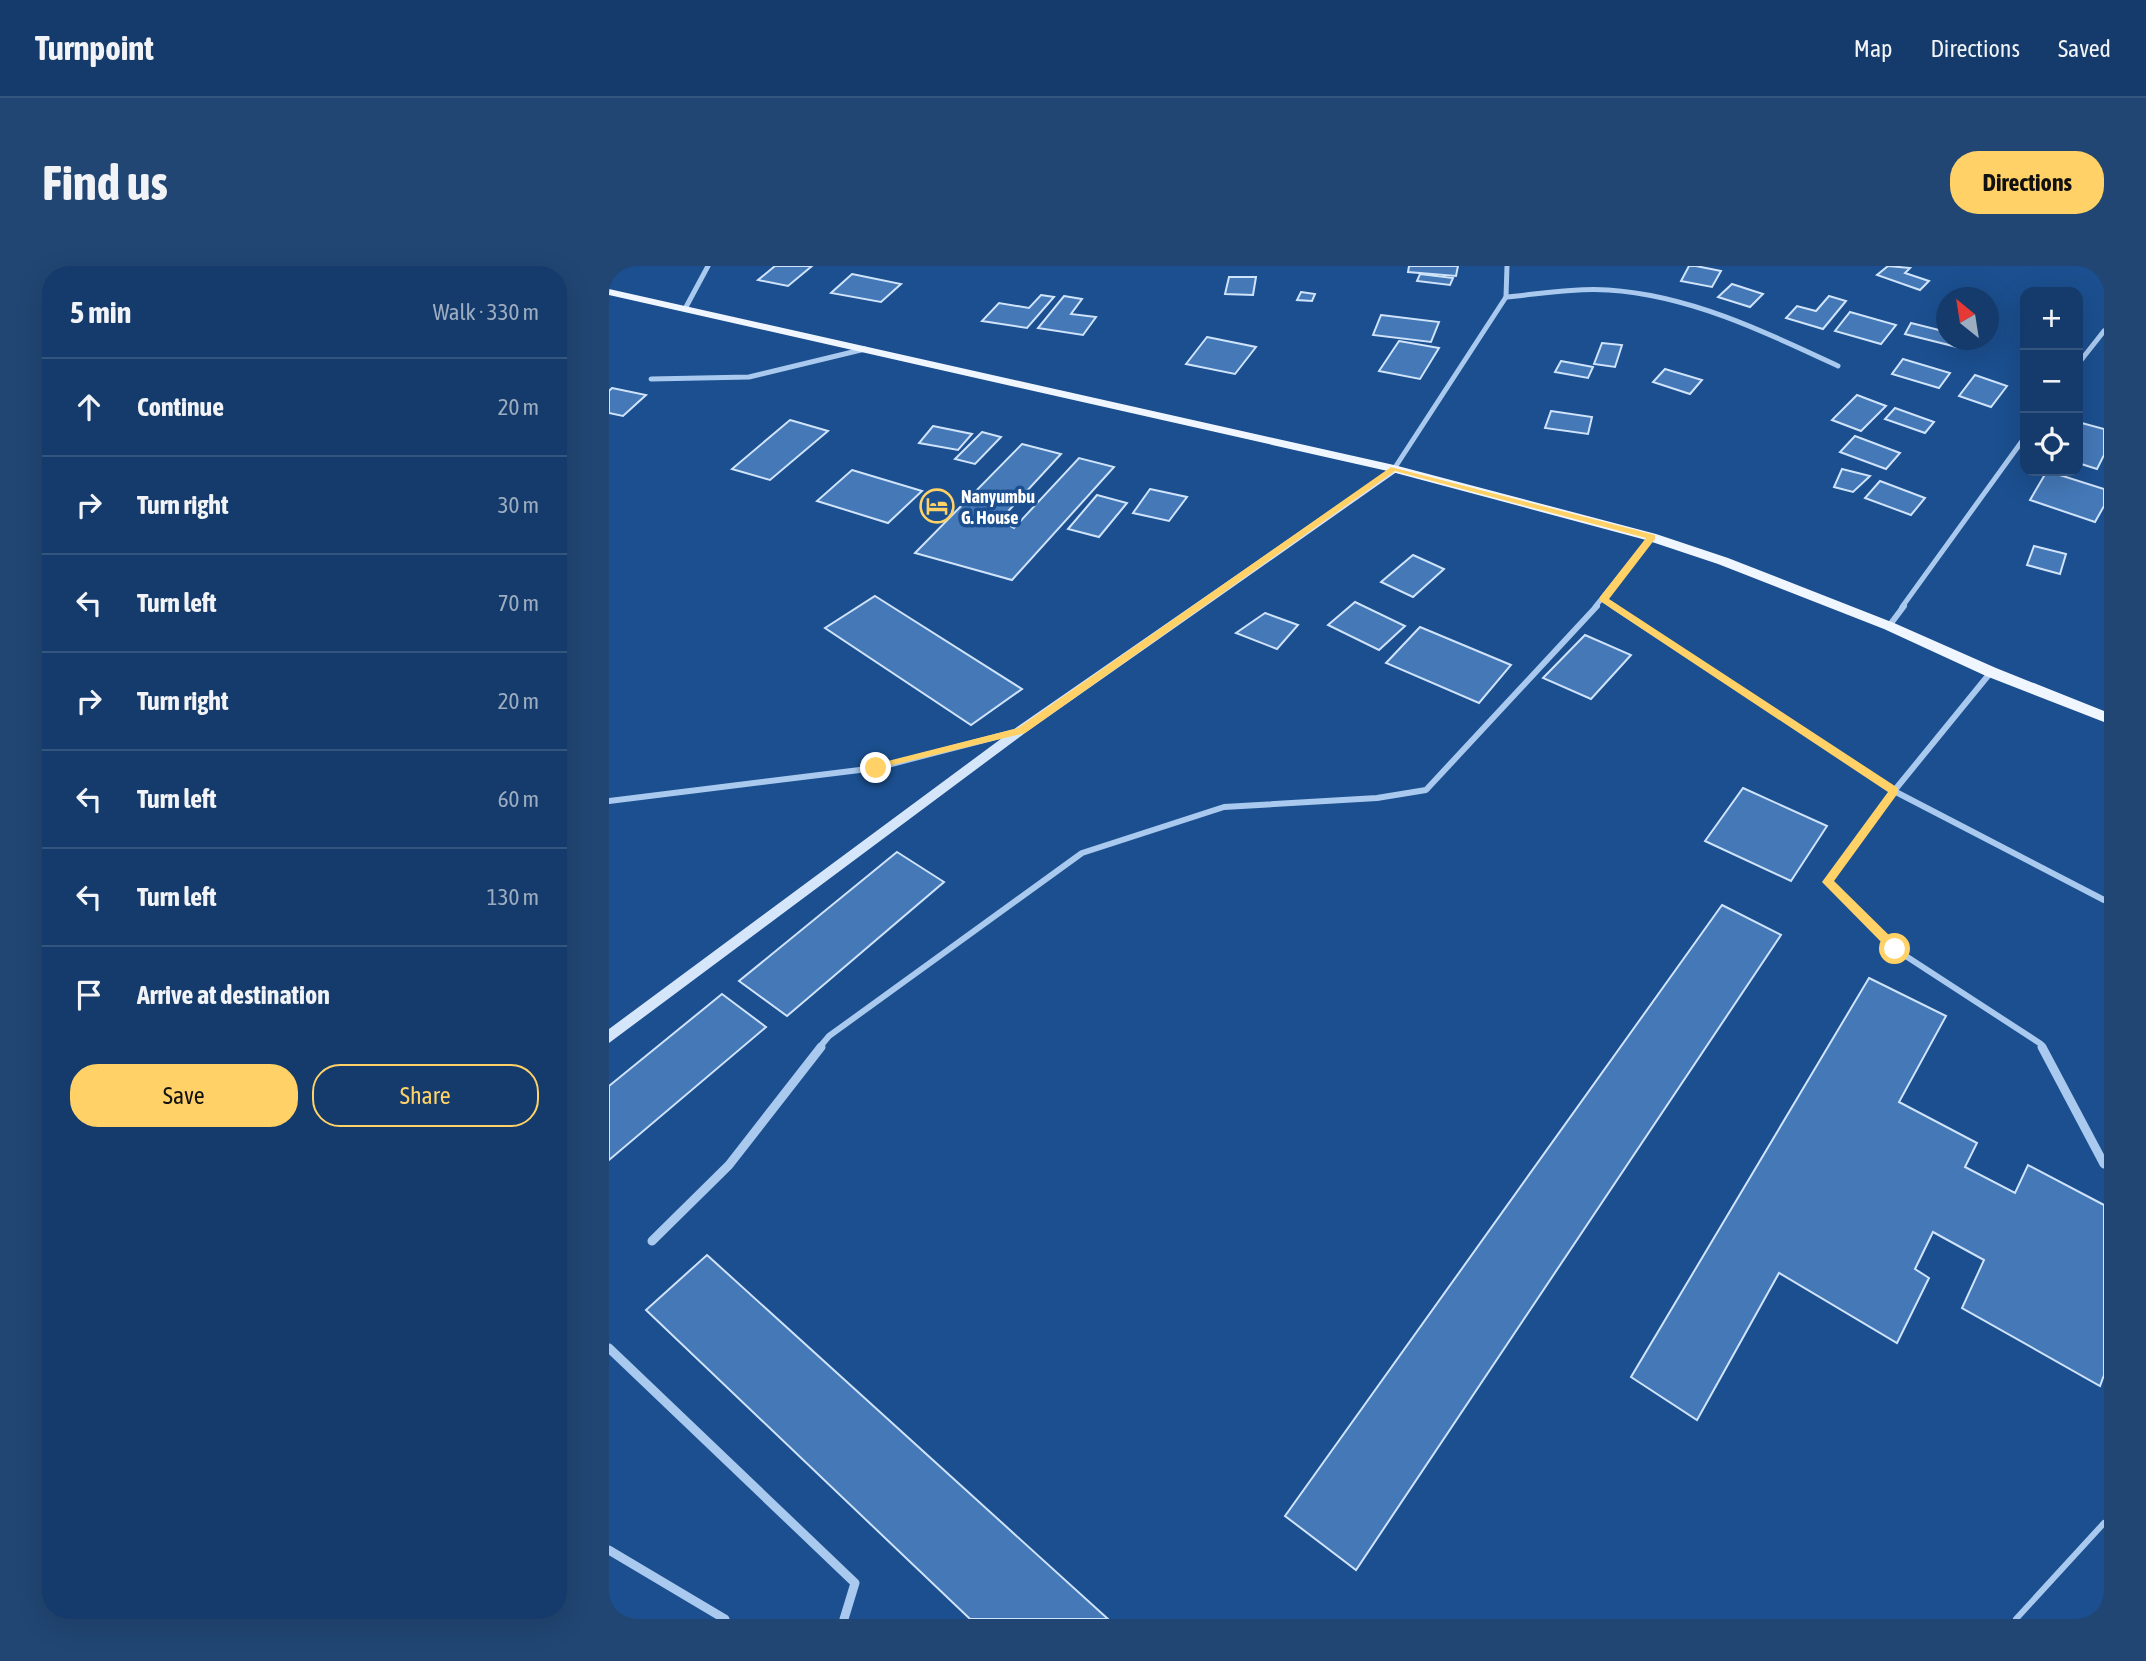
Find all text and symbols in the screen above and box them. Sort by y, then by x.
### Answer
text: Turnpoint [35,29,154,67]
text: Map [1854,35,1892,62]
text: Directions [1930,35,2020,62]
text: Saved [2058,35,2111,62]
button: Directions [1950,151,2104,214]
text: Find us [42,154,168,210]
north arrow [1936,287,1999,350]
map controls [2020,287,2083,476]
button: + [2020,287,2083,350]
text: 5 min [70,295,131,329]
text: Walk · 330 m [433,299,539,325]
button: − [2020,350,2083,413]
icon: ahead [70,388,108,426]
text: Continue [137,392,224,422]
text: 20 m [498,394,539,420]
button: locate [2020,413,2083,476]
icon: right [70,486,108,524]
place label: Nanyumbu G. House [961,486,1035,528]
hotel icon: Nanyumbu G. House [918,487,956,525]
text: Turn right [137,490,228,520]
text: 30 m [498,492,539,518]
icon: left [70,584,108,622]
text: Turn left [137,588,217,618]
text: 70 m [498,590,539,616]
icon: right [70,682,108,720]
text: Turn right [137,686,228,716]
text: 20 m [498,688,539,714]
route end [860,752,891,783]
icon: left [70,780,108,818]
text: Turn left [137,784,217,814]
text: 60 m [498,786,539,812]
icon: left [70,878,108,916]
text: Turn left [137,882,217,912]
text: 130 m [487,884,539,910]
route start [1879,933,1910,964]
icon: arrive [70,976,108,1014]
text: Arrive at destination [137,980,330,1010]
button: Save [70,1064,298,1127]
button: Share [312,1064,539,1127]

